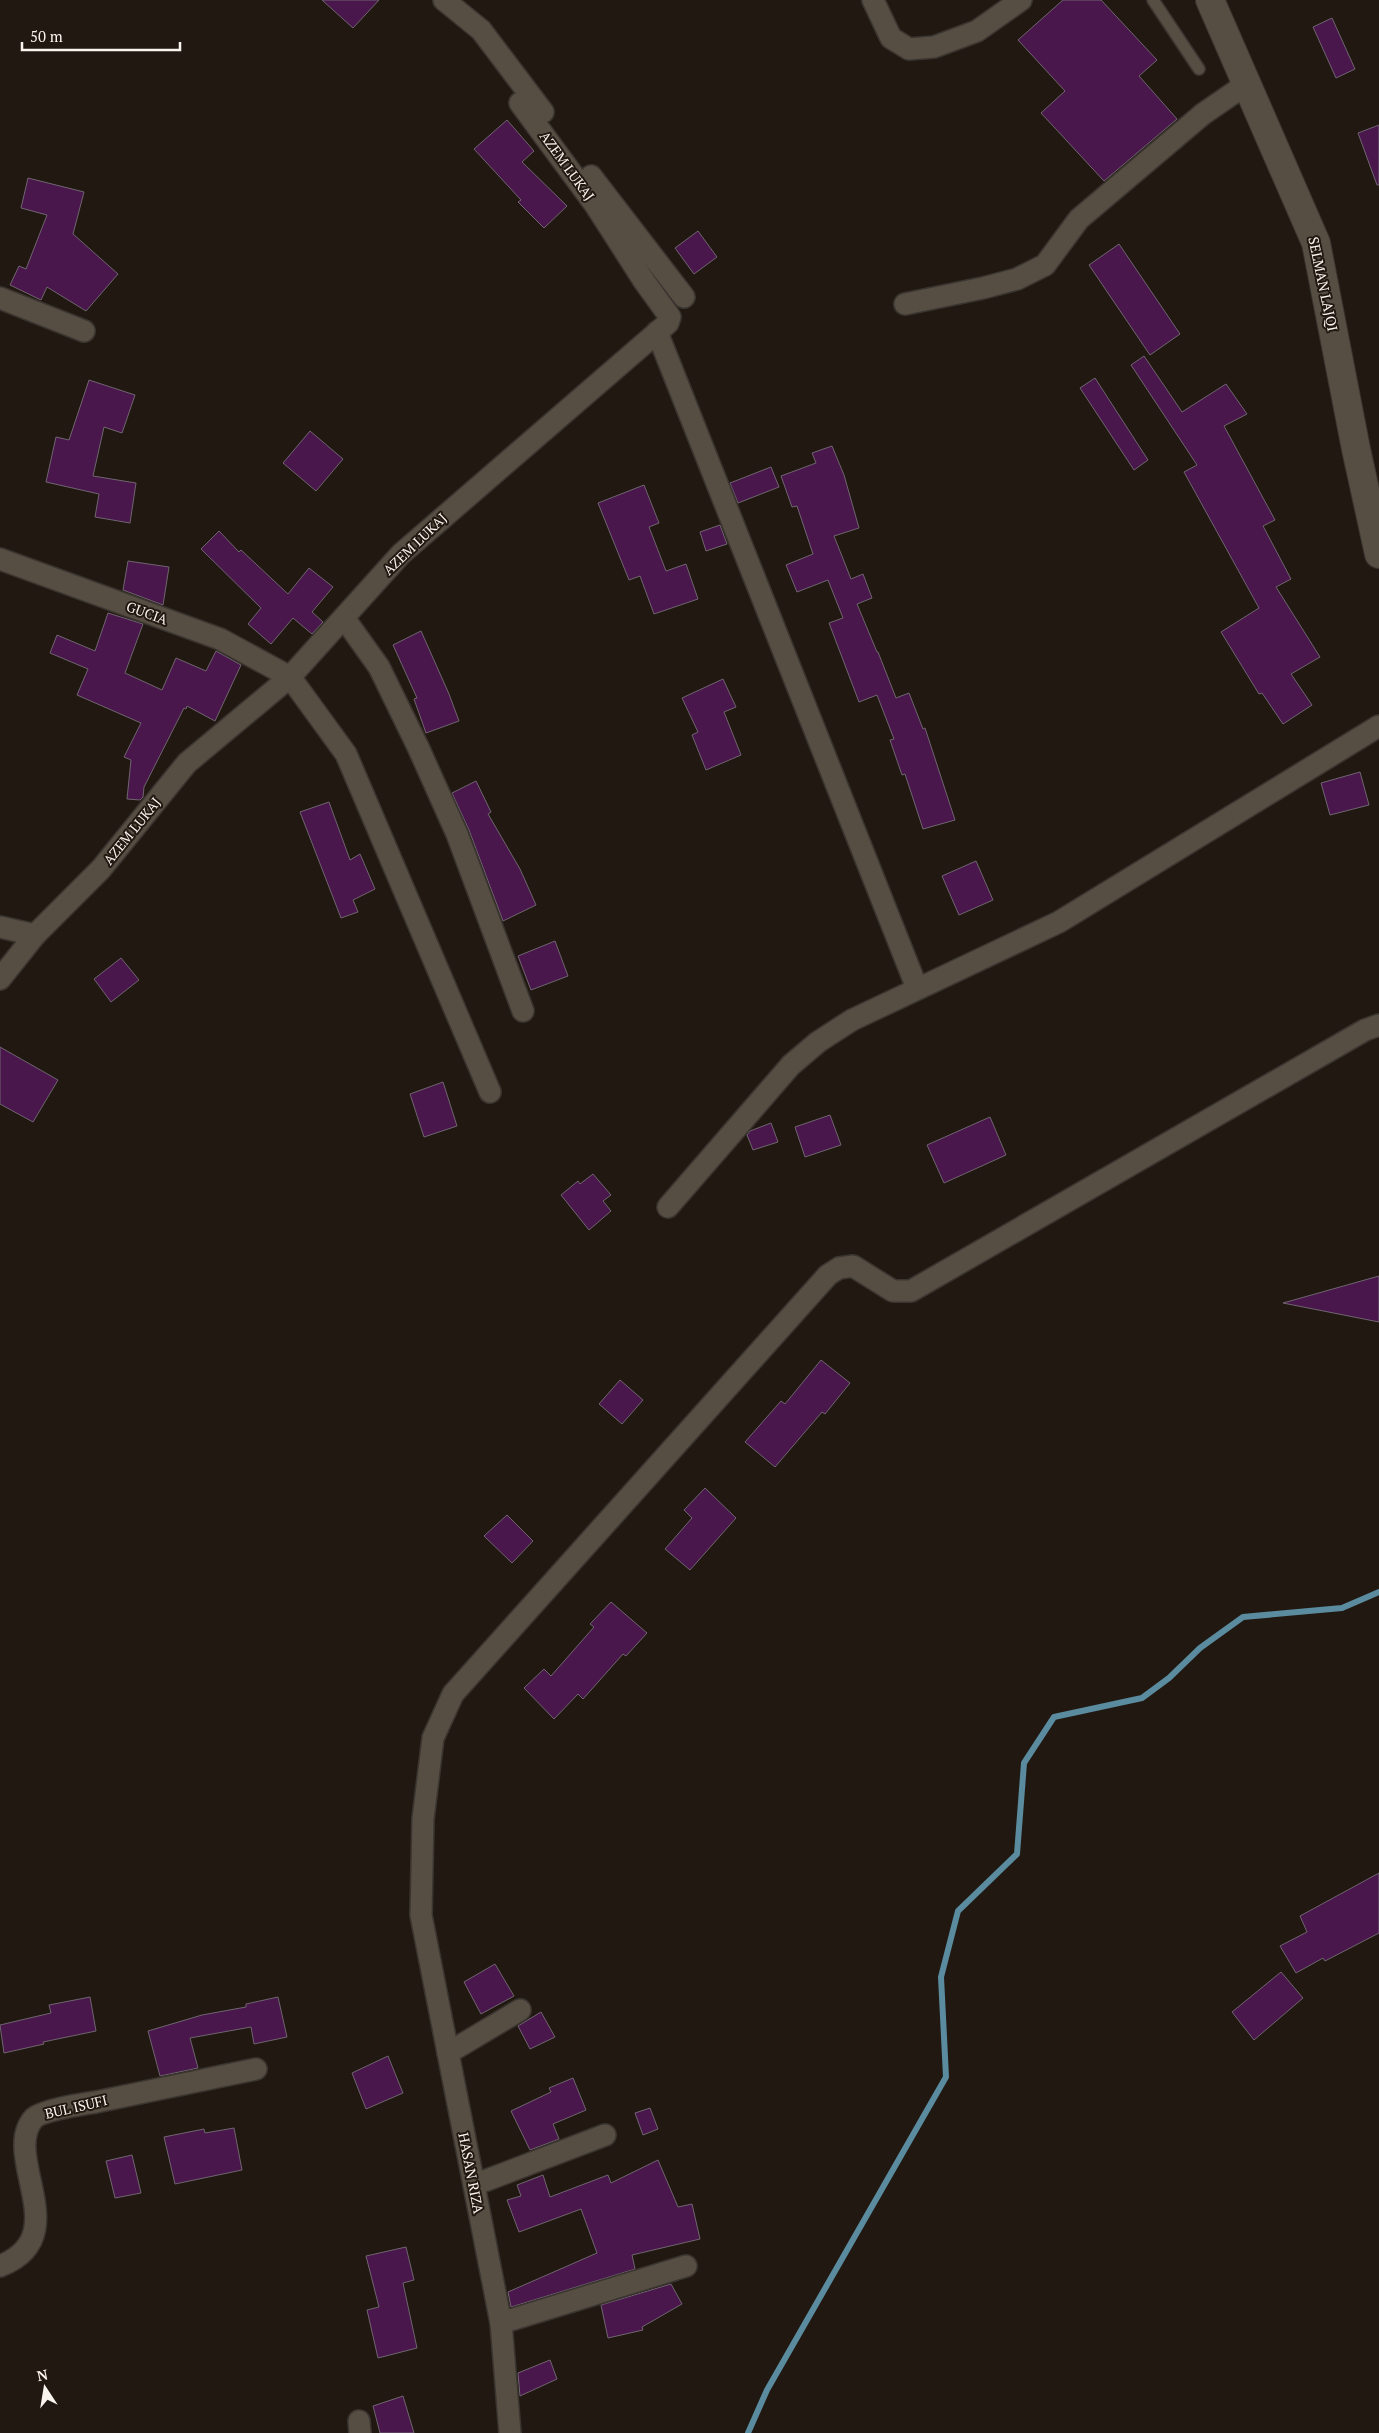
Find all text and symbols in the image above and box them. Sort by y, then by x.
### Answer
scale bar [22,20,180,52]
text: 50 m [30,26,63,46]
street label: AZEM LUKAJ [536,127,599,205]
street label: SELMAN LAJQI [1304,235,1343,333]
street label: AZEM LUKAJ [379,508,451,579]
street label: GUCIA [124,596,171,629]
street label: AZEM LUKAJ [99,793,165,868]
street label: BUL ISUFI [43,2090,109,2123]
street label: HASAN RIZA [454,2131,489,2215]
north arrow [20,2363,70,2413]
text: N [35,2364,50,2385]

